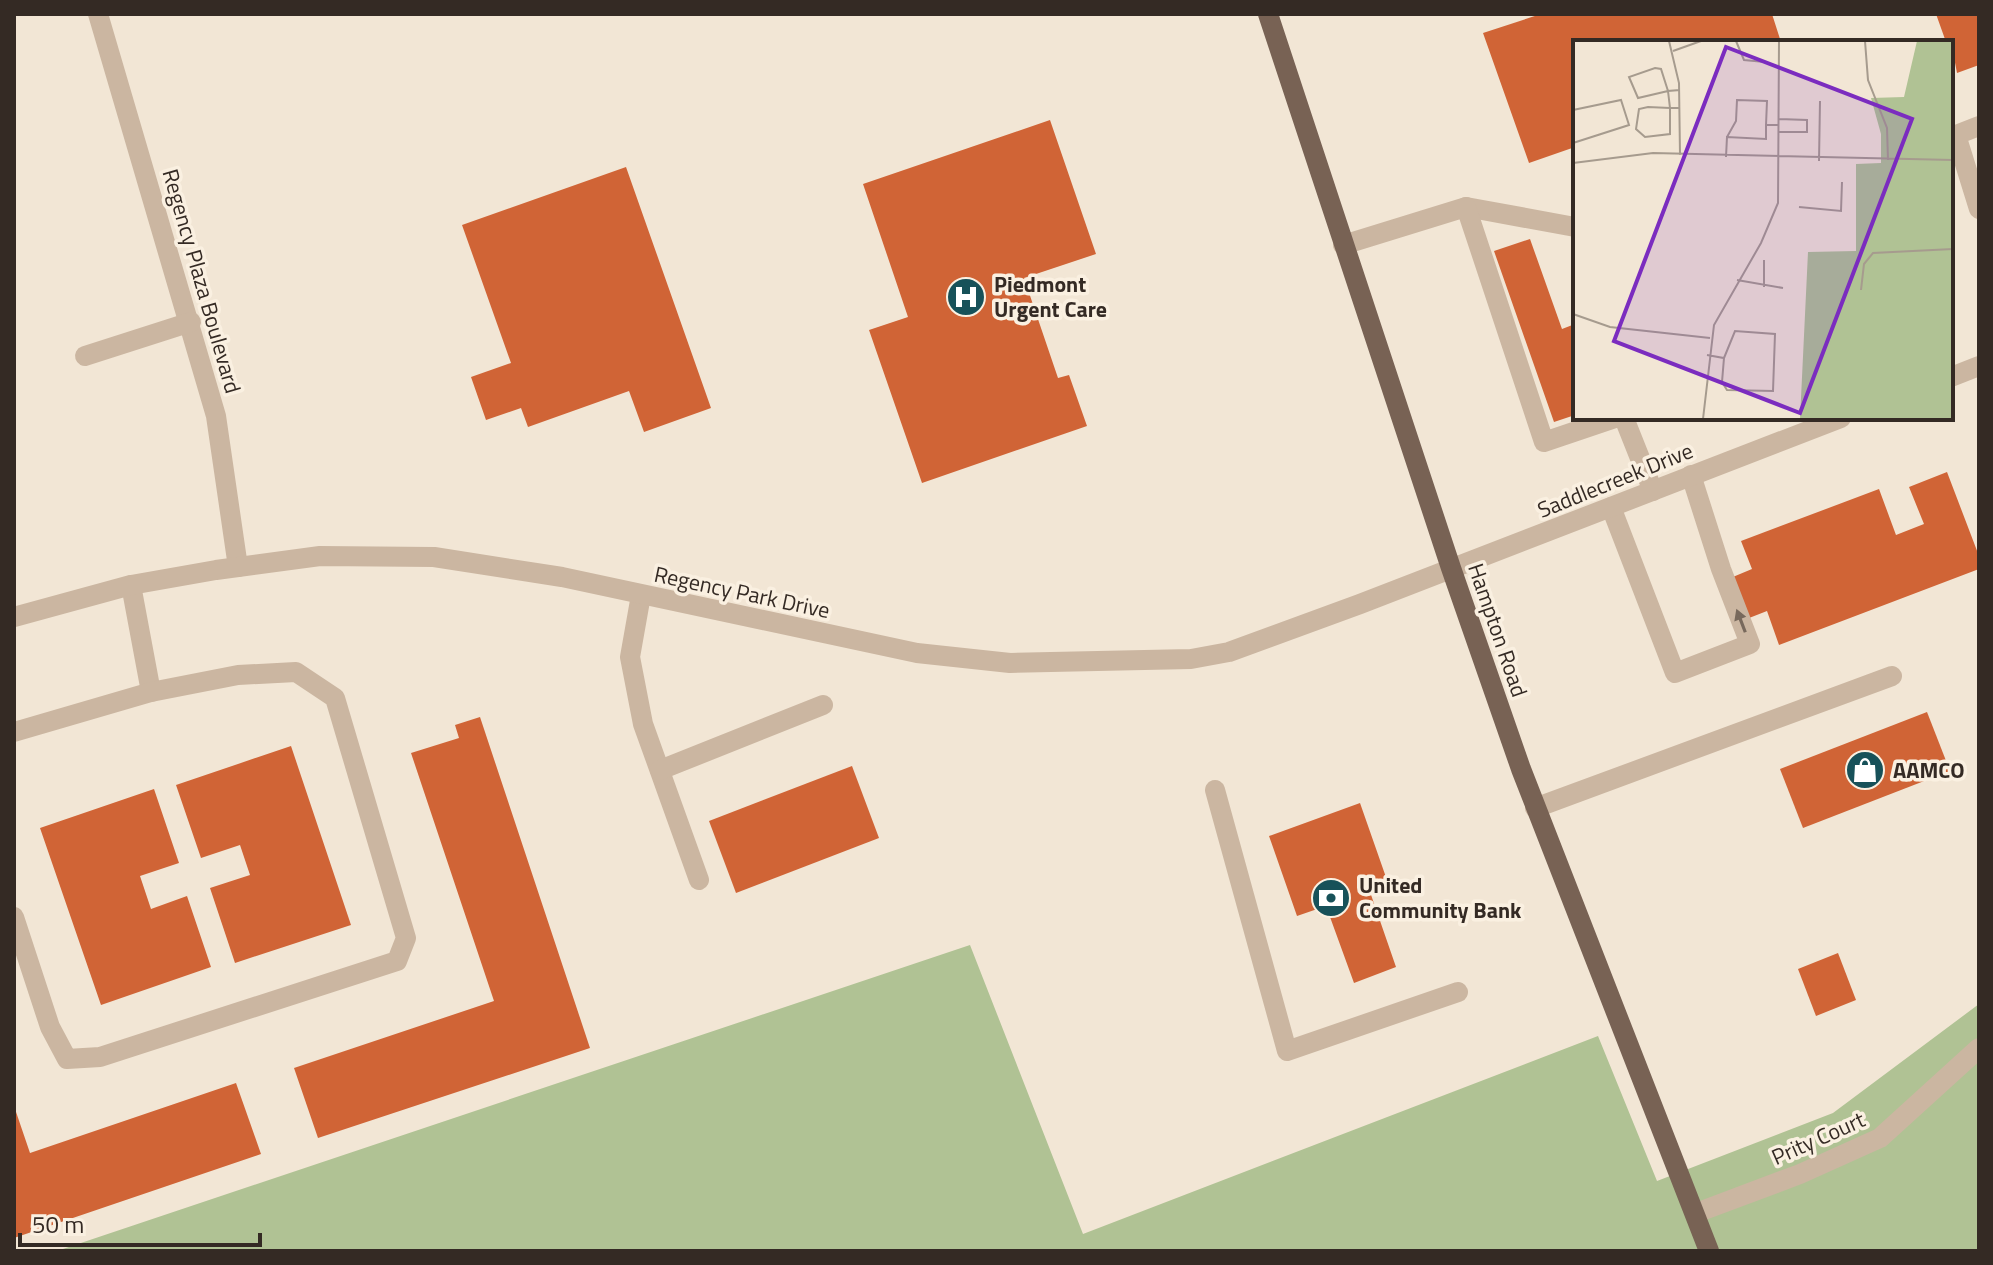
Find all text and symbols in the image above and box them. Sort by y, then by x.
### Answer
inset map [1573,40,1953,420]
street label: Regency Plaza Boulevard [154,165,250,397]
place label: Piedmont Urgent Care [994,267,1107,326]
hospital icon: Piedmont Urgent Care [945,276,987,318]
street label: Saddlecreek Drive [1532,433,1698,527]
street label: Regency Park Drive [651,557,833,627]
street label: Hampton Road [1459,559,1537,701]
one-way arrow [1734,609,1747,633]
shop icon: AAMCO [1844,749,1886,791]
place label: AAMCO [1893,753,1965,787]
place label: United Community Bank [1359,868,1522,927]
bank icon: United Community Bank [1310,877,1352,919]
street label: Prity Court [1766,1102,1870,1174]
scale bar [20,1197,260,1247]
text: 50 m [32,1206,84,1242]

